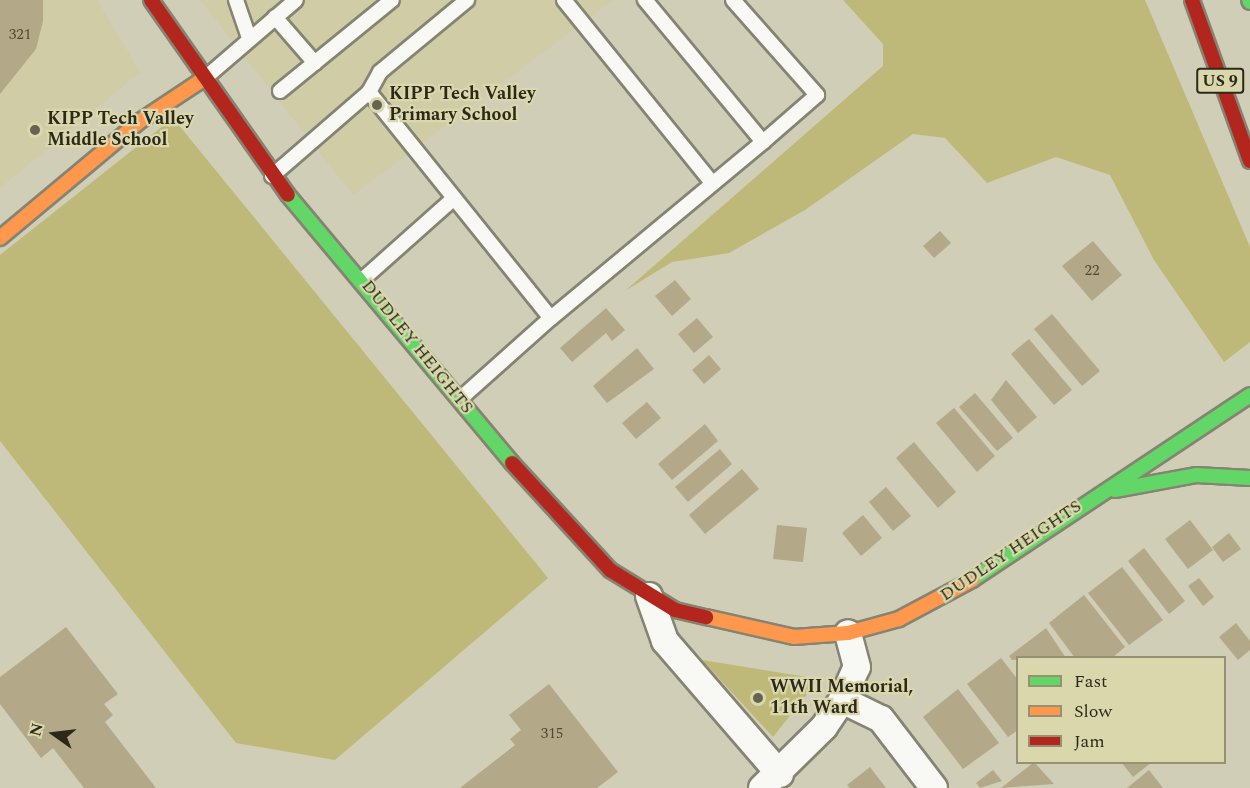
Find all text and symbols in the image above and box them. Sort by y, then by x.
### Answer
house number: 321 [9,26,31,44]
road number: US 9 [1196,68,1244,94]
place label: KIPP Tech Valley Primary School [389,84,536,127]
marker: KIPP Tech Valley Primary School [370,98,384,112]
place label: KIPP Tech Valley Middle School [47,109,194,152]
marker: KIPP Tech Valley Middle School [28,123,42,137]
house number: 22 [1085,262,1099,280]
street label: DUDLEY HEIGHTS [356,276,478,418]
street label: DUDLEY HEIGHTS [936,496,1086,606]
legend [1016,656,1226,764]
text: Fast [1074,668,1107,695]
place label: WWII Memorial, 11th Ward [770,677,913,720]
marker: WWII Memorial, 11th Ward [751,691,765,705]
text: Slow [1074,698,1112,725]
north arrow [24,704,84,764]
text: N [23,720,50,739]
house number: 315 [541,725,563,743]
text: Jam [1074,728,1105,755]

